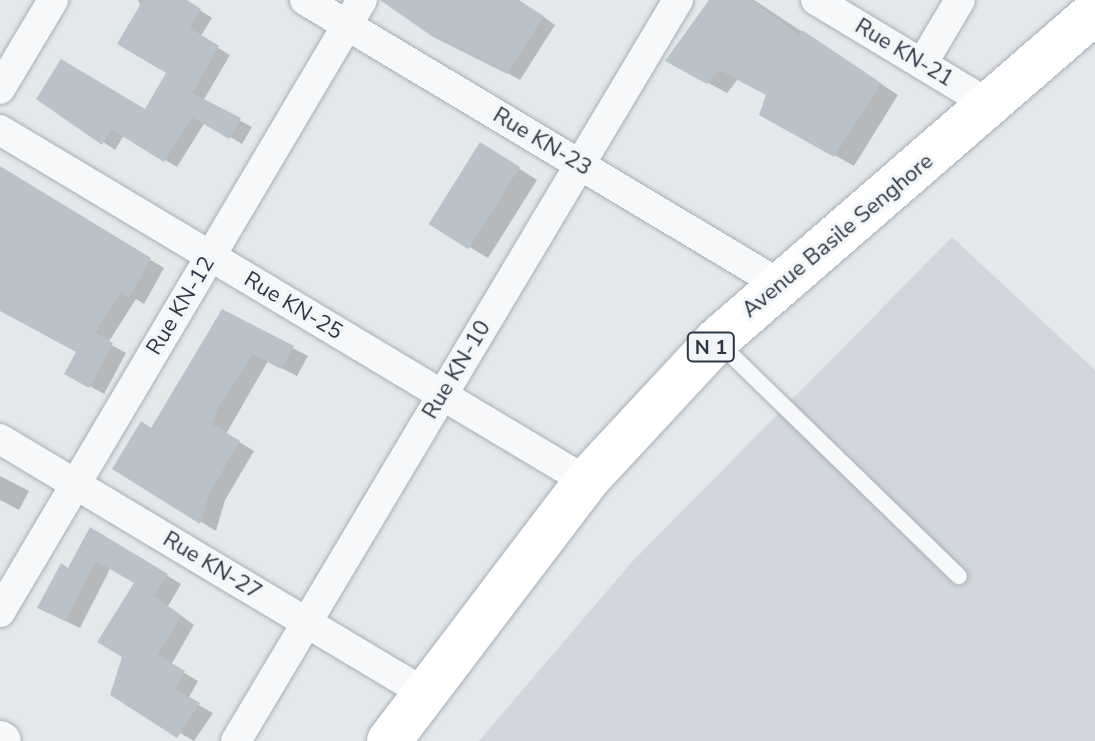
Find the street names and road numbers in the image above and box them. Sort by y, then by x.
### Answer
street label: Rue KN-21 [850,13,958,93]
street label: Rue KN-23 [488,102,596,182]
street label: Avenue Basile Senghore [737,148,939,324]
street label: Rue KN-12 [141,252,221,360]
street label: Rue KN-25 [239,266,347,346]
street label: Rue KN-10 [417,316,497,424]
road number: N 1 [685,331,737,363]
street label: Rue KN-27 [158,526,266,606]

